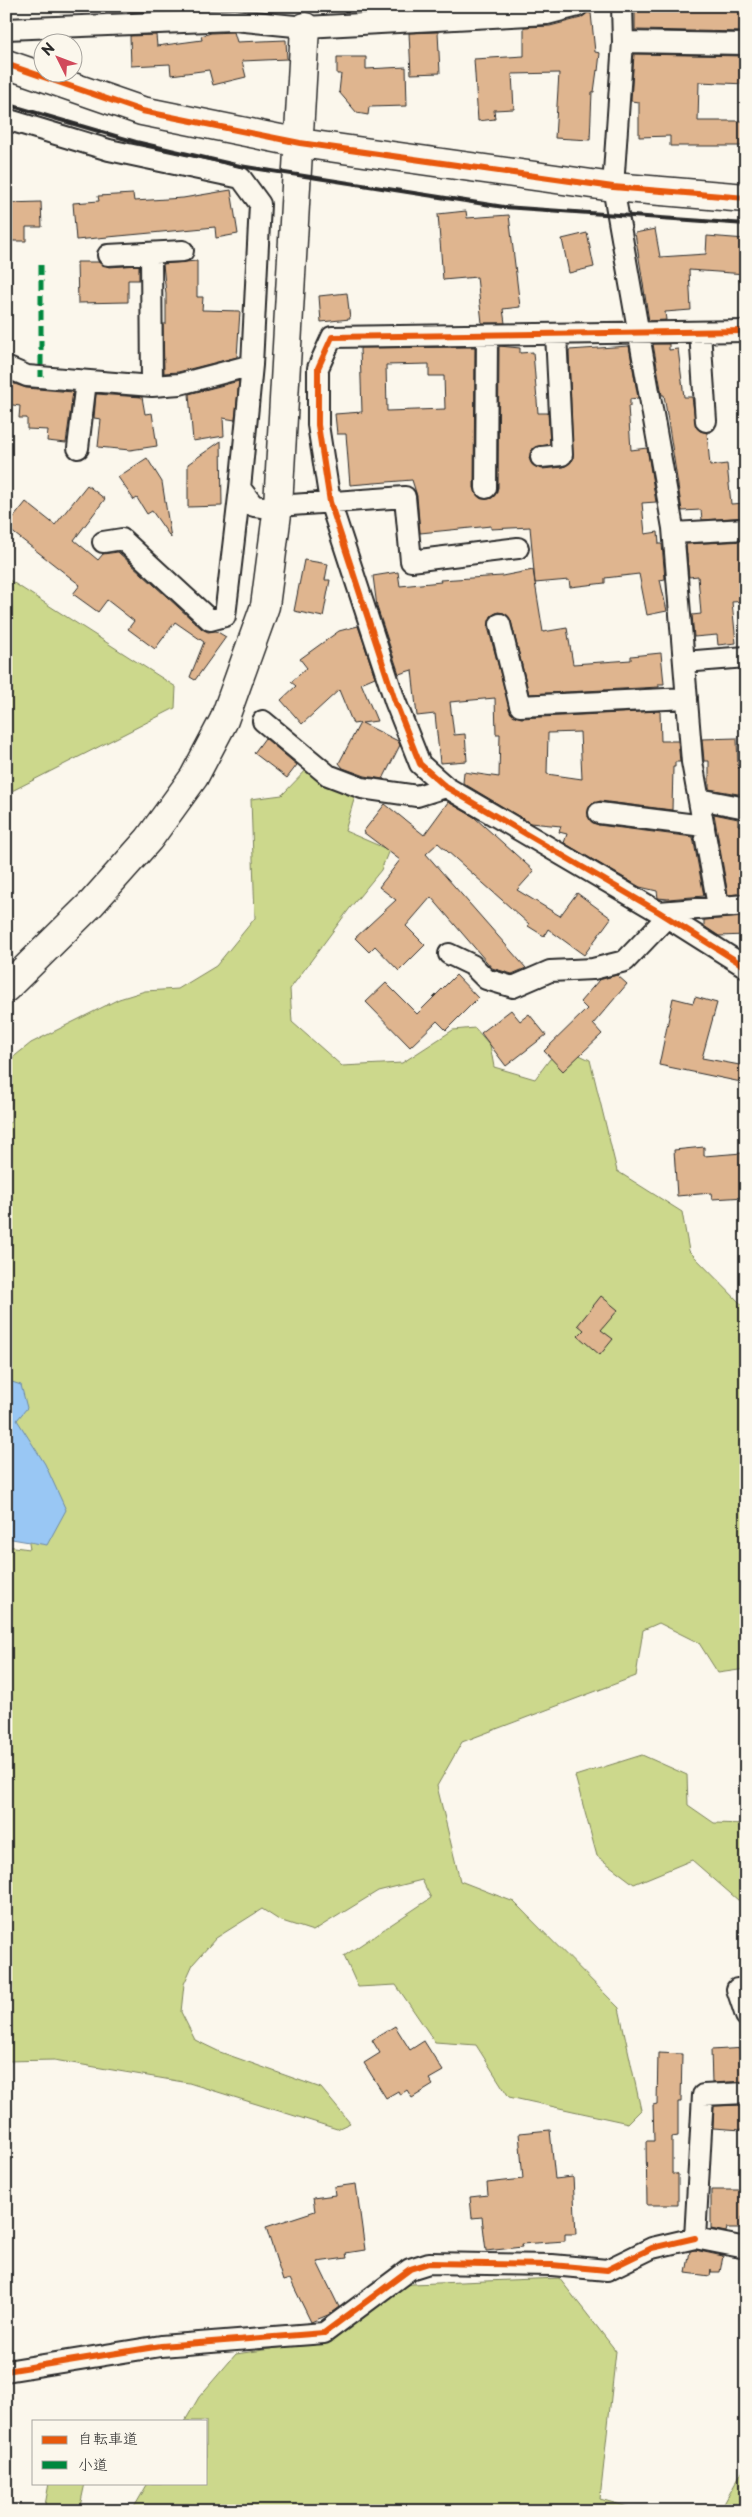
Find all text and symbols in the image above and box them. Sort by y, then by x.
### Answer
north arrow [32,32,82,82]
text: N [36,38,59,60]
legend [32,2420,208,2484]
text: 自転車道 [78,2426,138,2449]
text: 小道 [78,2452,108,2475]

